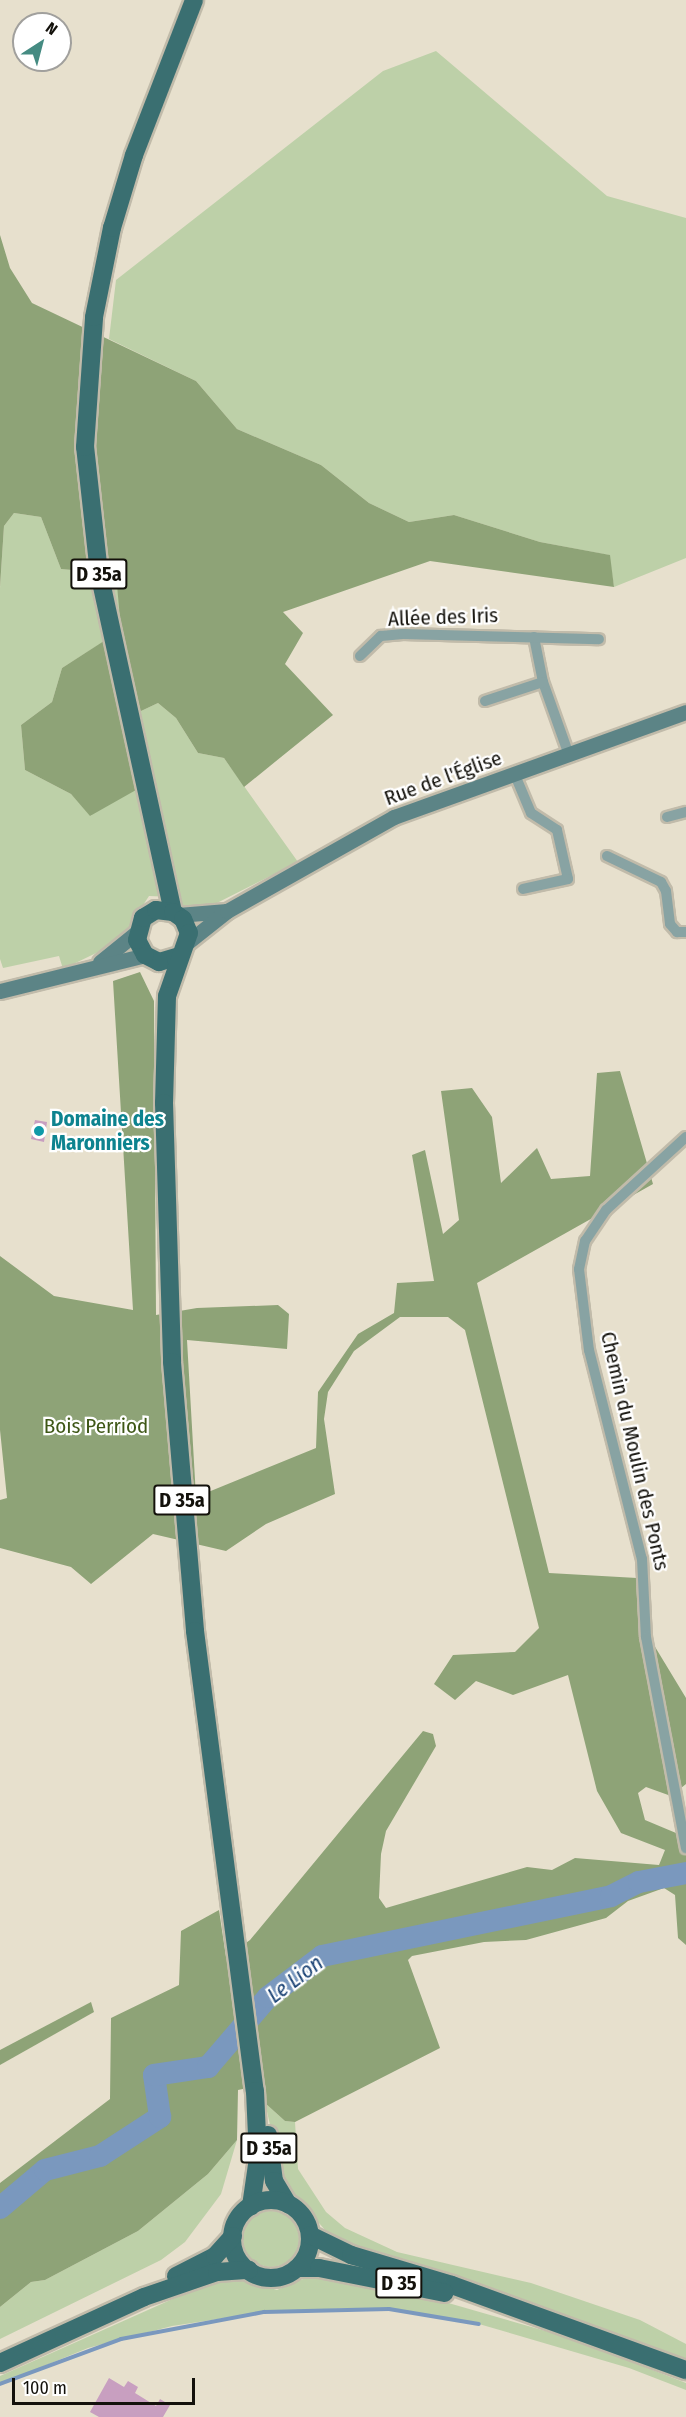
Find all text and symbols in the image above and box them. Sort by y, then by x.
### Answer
north arrow [12,12,72,72]
text: N [42,18,61,39]
road number: D 35a [69,557,129,591]
street label: Allée des Iris [387,602,499,632]
street label: Rue de l'Église [381,745,505,811]
place label: Domaine des Maronniers [51,1106,164,1156]
marker: Domaine des Maronniers [32,1124,46,1138]
street label: Chemin du Moulin des Ponts [595,1329,675,1573]
park label: Bois Perriod [44,1413,148,1439]
road number: D 35a [152,1483,212,1517]
water label: Le Lion [262,1950,328,2008]
road number: D 35a [239,2131,299,2165]
road number: D 35 [375,2266,423,2300]
scale bar [15,2366,198,2404]
text: 100 m [23,2377,67,2399]

